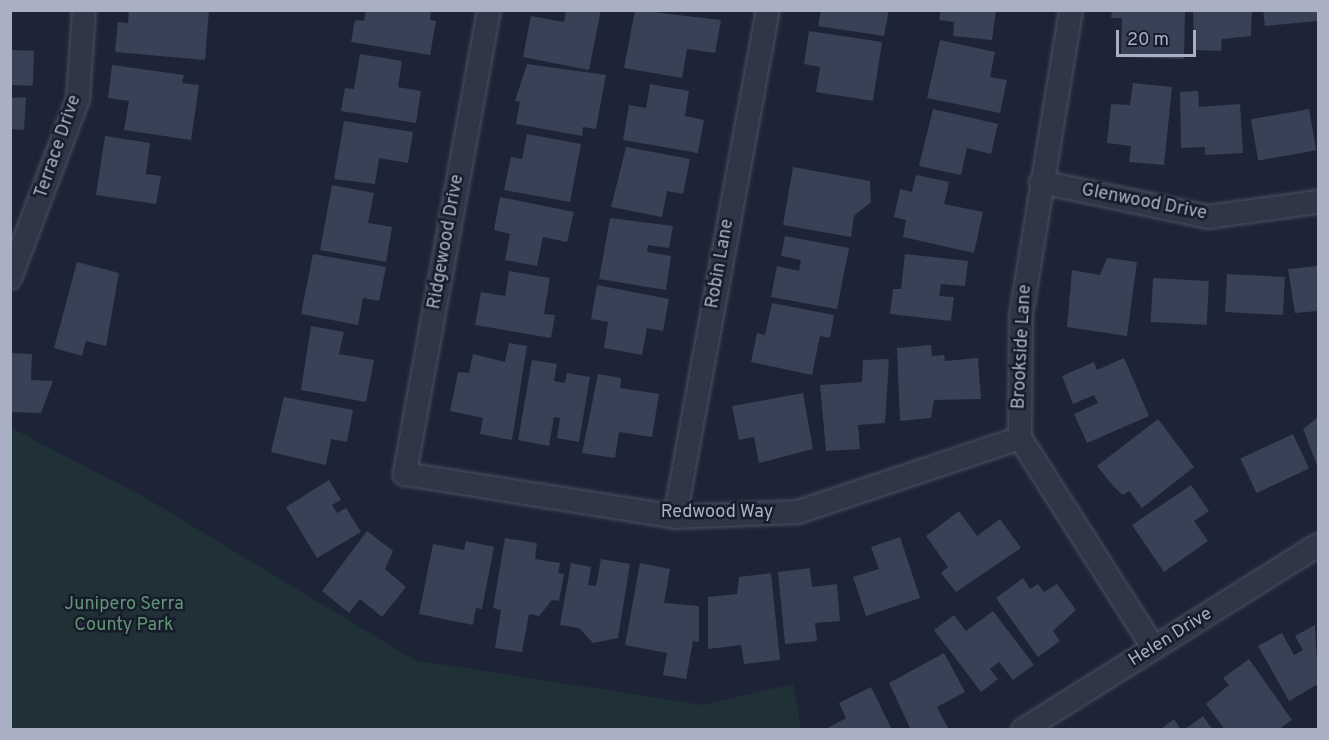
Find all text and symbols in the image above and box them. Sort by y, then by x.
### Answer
scale bar [1119,18,1198,56]
text: 20 m [1127,29,1169,52]
street label: Terrace Drive [31,93,87,201]
street label: Ridgewood Drive [425,173,469,311]
street label: Glenwood Drive [1079,180,1209,226]
street label: Robin Lane [703,218,739,310]
street label: Brookside Lane [1009,284,1037,410]
street label: Redwood Way [661,502,773,524]
park label: Junipero Serra County Park [64,595,184,638]
street label: Helen Drive [1125,604,1217,672]

